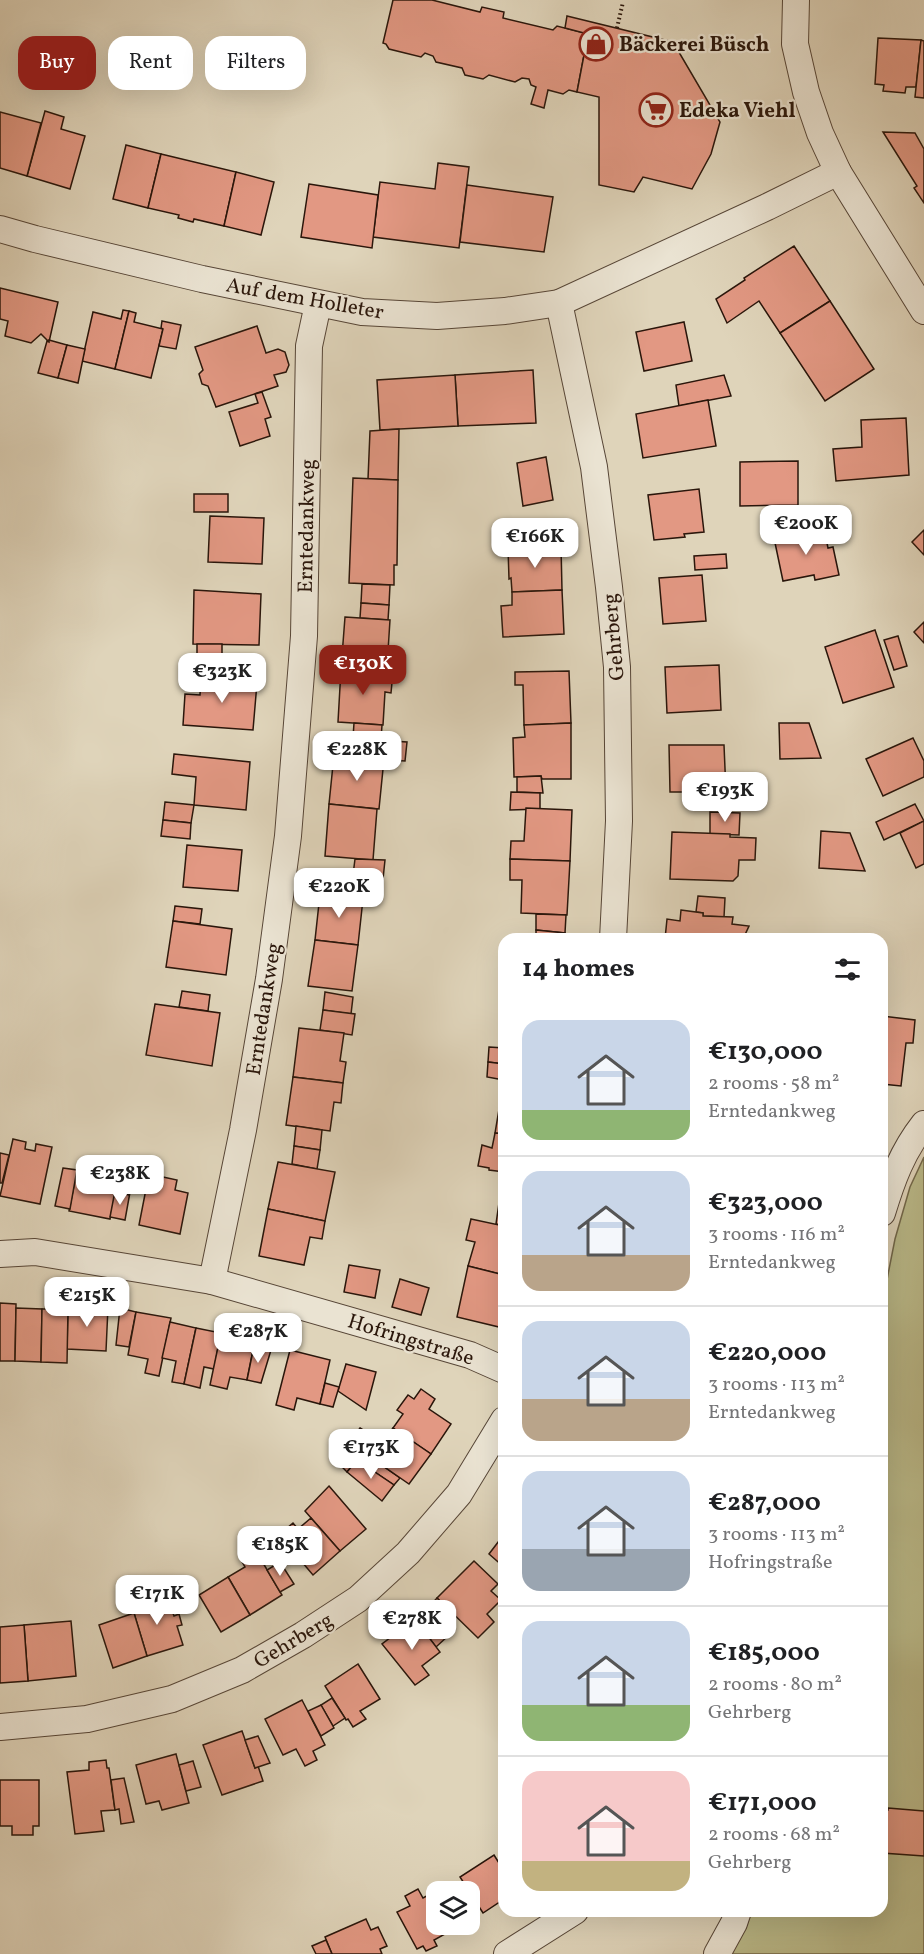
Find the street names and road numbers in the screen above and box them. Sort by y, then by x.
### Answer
street label: Auf dem Holleter [224,271,386,328]
street label: Erntedankweg [292,459,323,593]
street label: Gehrberg [596,592,633,682]
street label: Erntedankweg [240,941,289,1078]
street label: Hofringstraße [344,1307,477,1373]
street label: Gehrberg [249,1606,339,1676]

